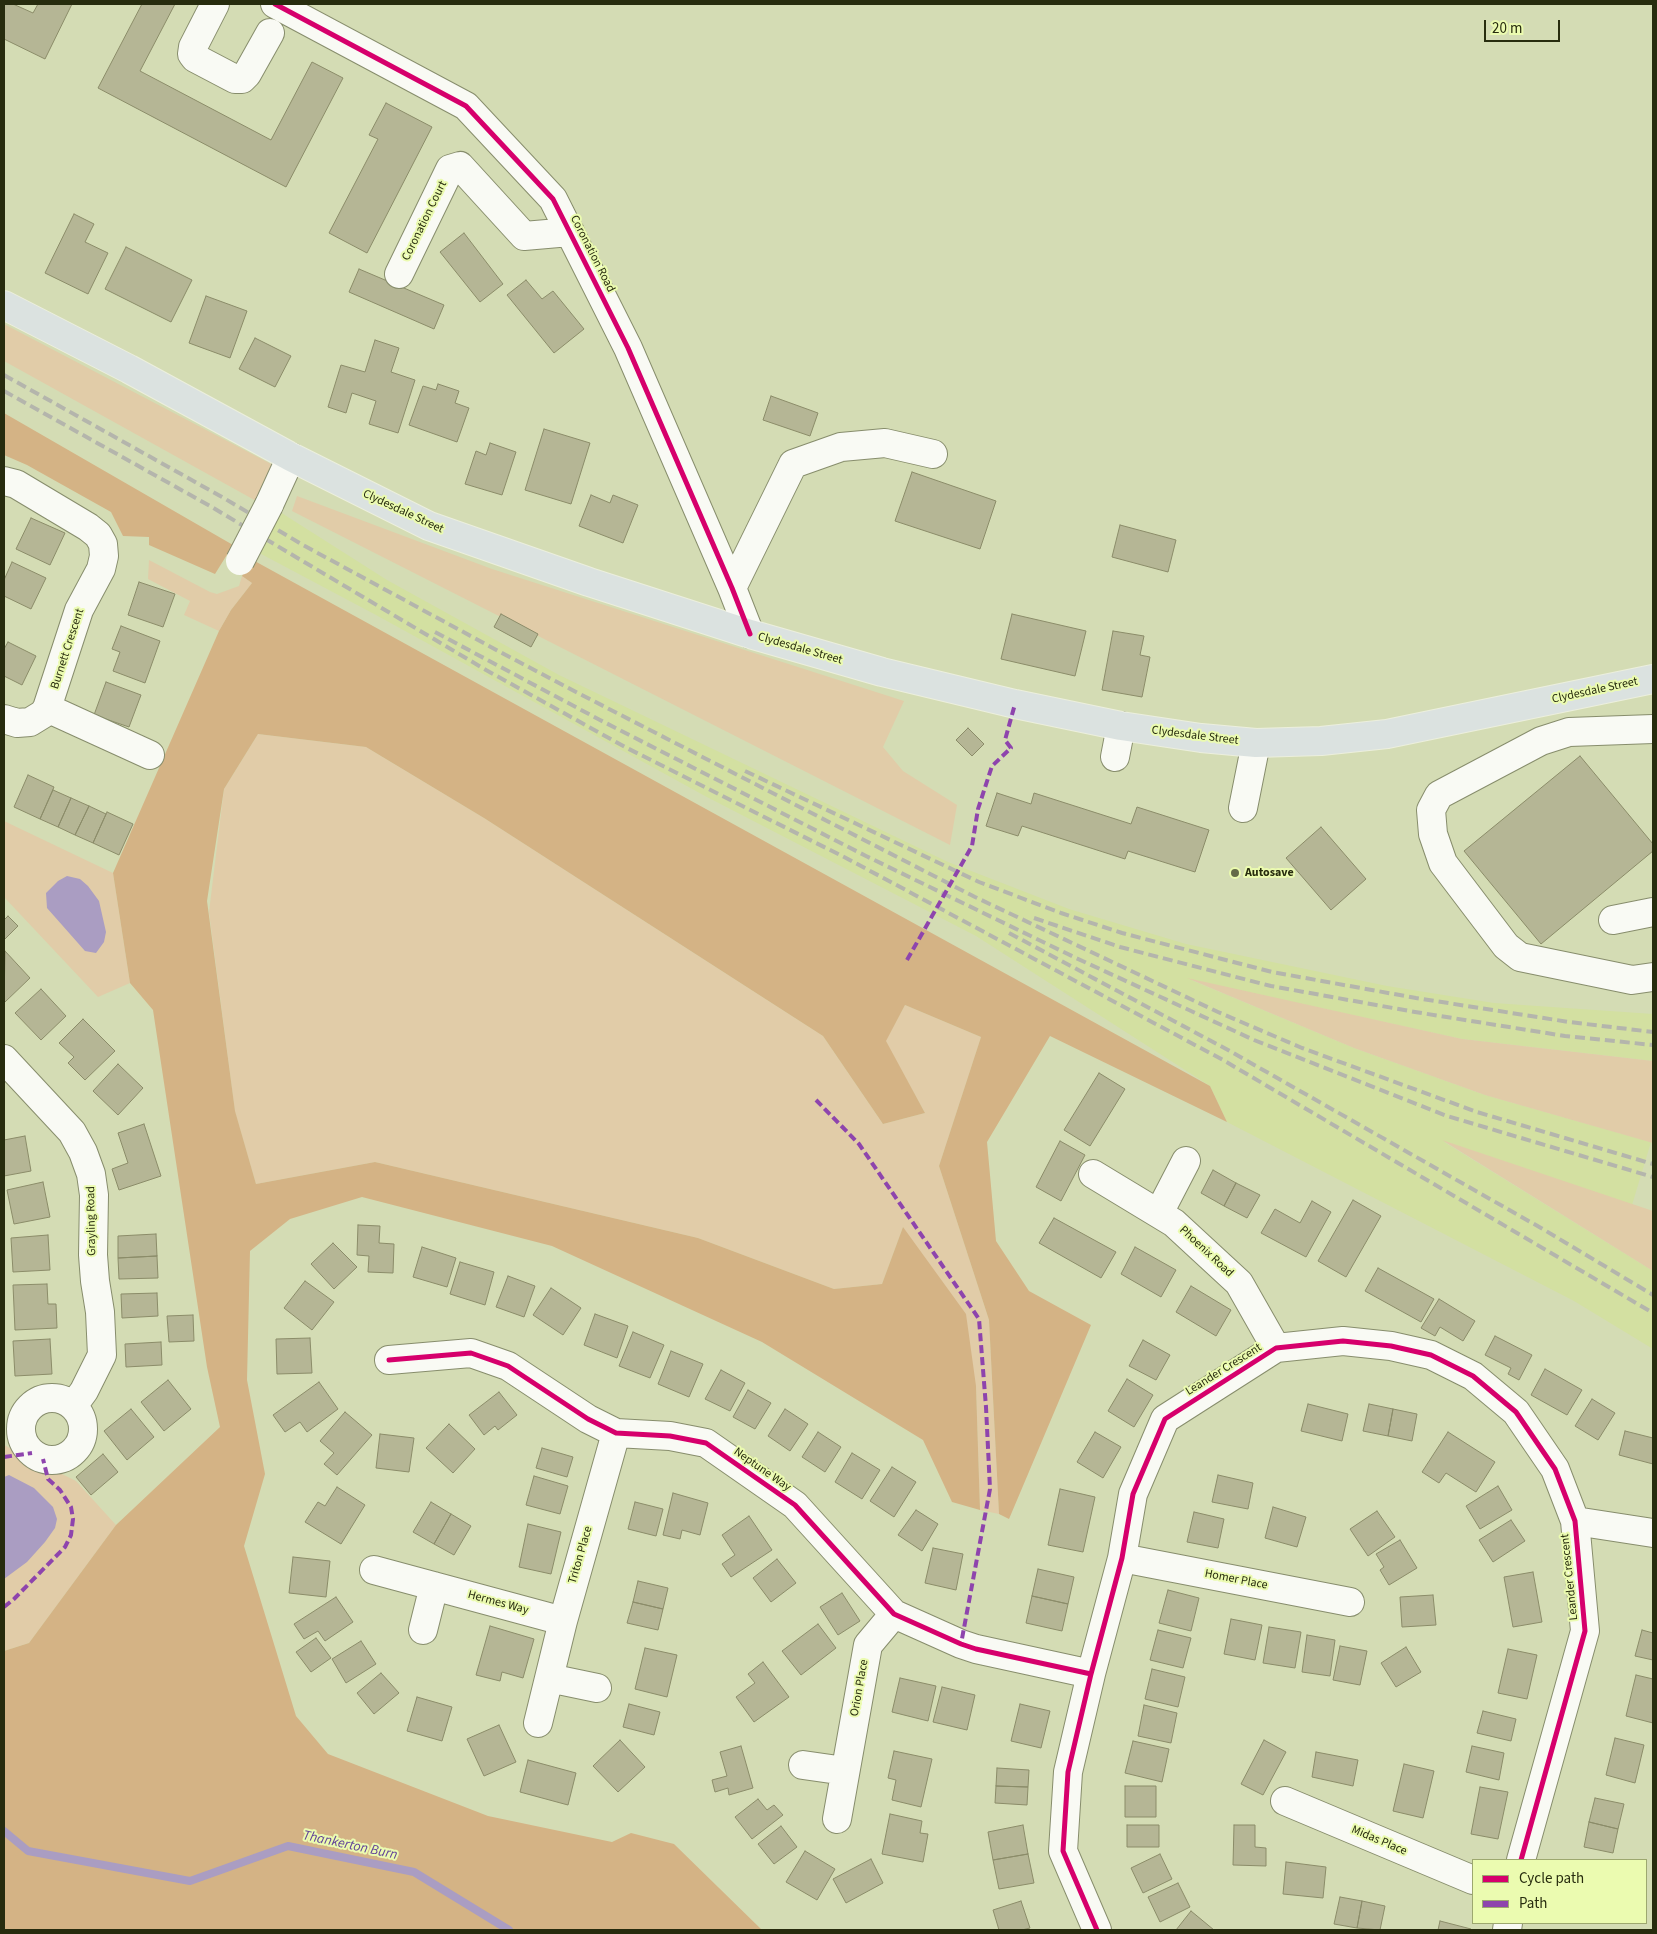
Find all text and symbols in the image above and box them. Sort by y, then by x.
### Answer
scale bar [1487,10,1563,42]
text: 20 m [1492,18,1522,39]
street label: Coronation Court [399,179,451,263]
street label: Coronation Road [566,213,618,295]
street label: Clydesdale Street [360,487,446,537]
street label: Burnett Crescent [48,607,88,691]
street label: Clydesdale Street [756,630,844,668]
street label: Clydesdale Street [1551,675,1639,707]
street label: Clydesdale Street [1151,724,1239,748]
place label: Autosave [1245,866,1294,880]
marker: Autosave [1229,867,1241,879]
street label: Grayling Road [84,1186,100,1256]
street label: Phoenix Road [1176,1223,1236,1281]
street label: Leander Crescent [1183,1341,1265,1399]
street label: Neptune Way [731,1445,793,1495]
street label: Triton Place [566,1524,596,1586]
street label: Leander Crescent [1558,1533,1582,1621]
street label: Homer Place [1203,1567,1269,1593]
street label: Hermes Way [466,1588,530,1618]
street label: Orion Place [848,1658,872,1718]
street label: Midas Place [1349,1823,1409,1859]
water label: Thankerton Burn [301,1828,399,1864]
legend [1472,1859,1647,1924]
text: Cycle path [1519,1868,1584,1889]
text: Path [1519,1893,1547,1914]

